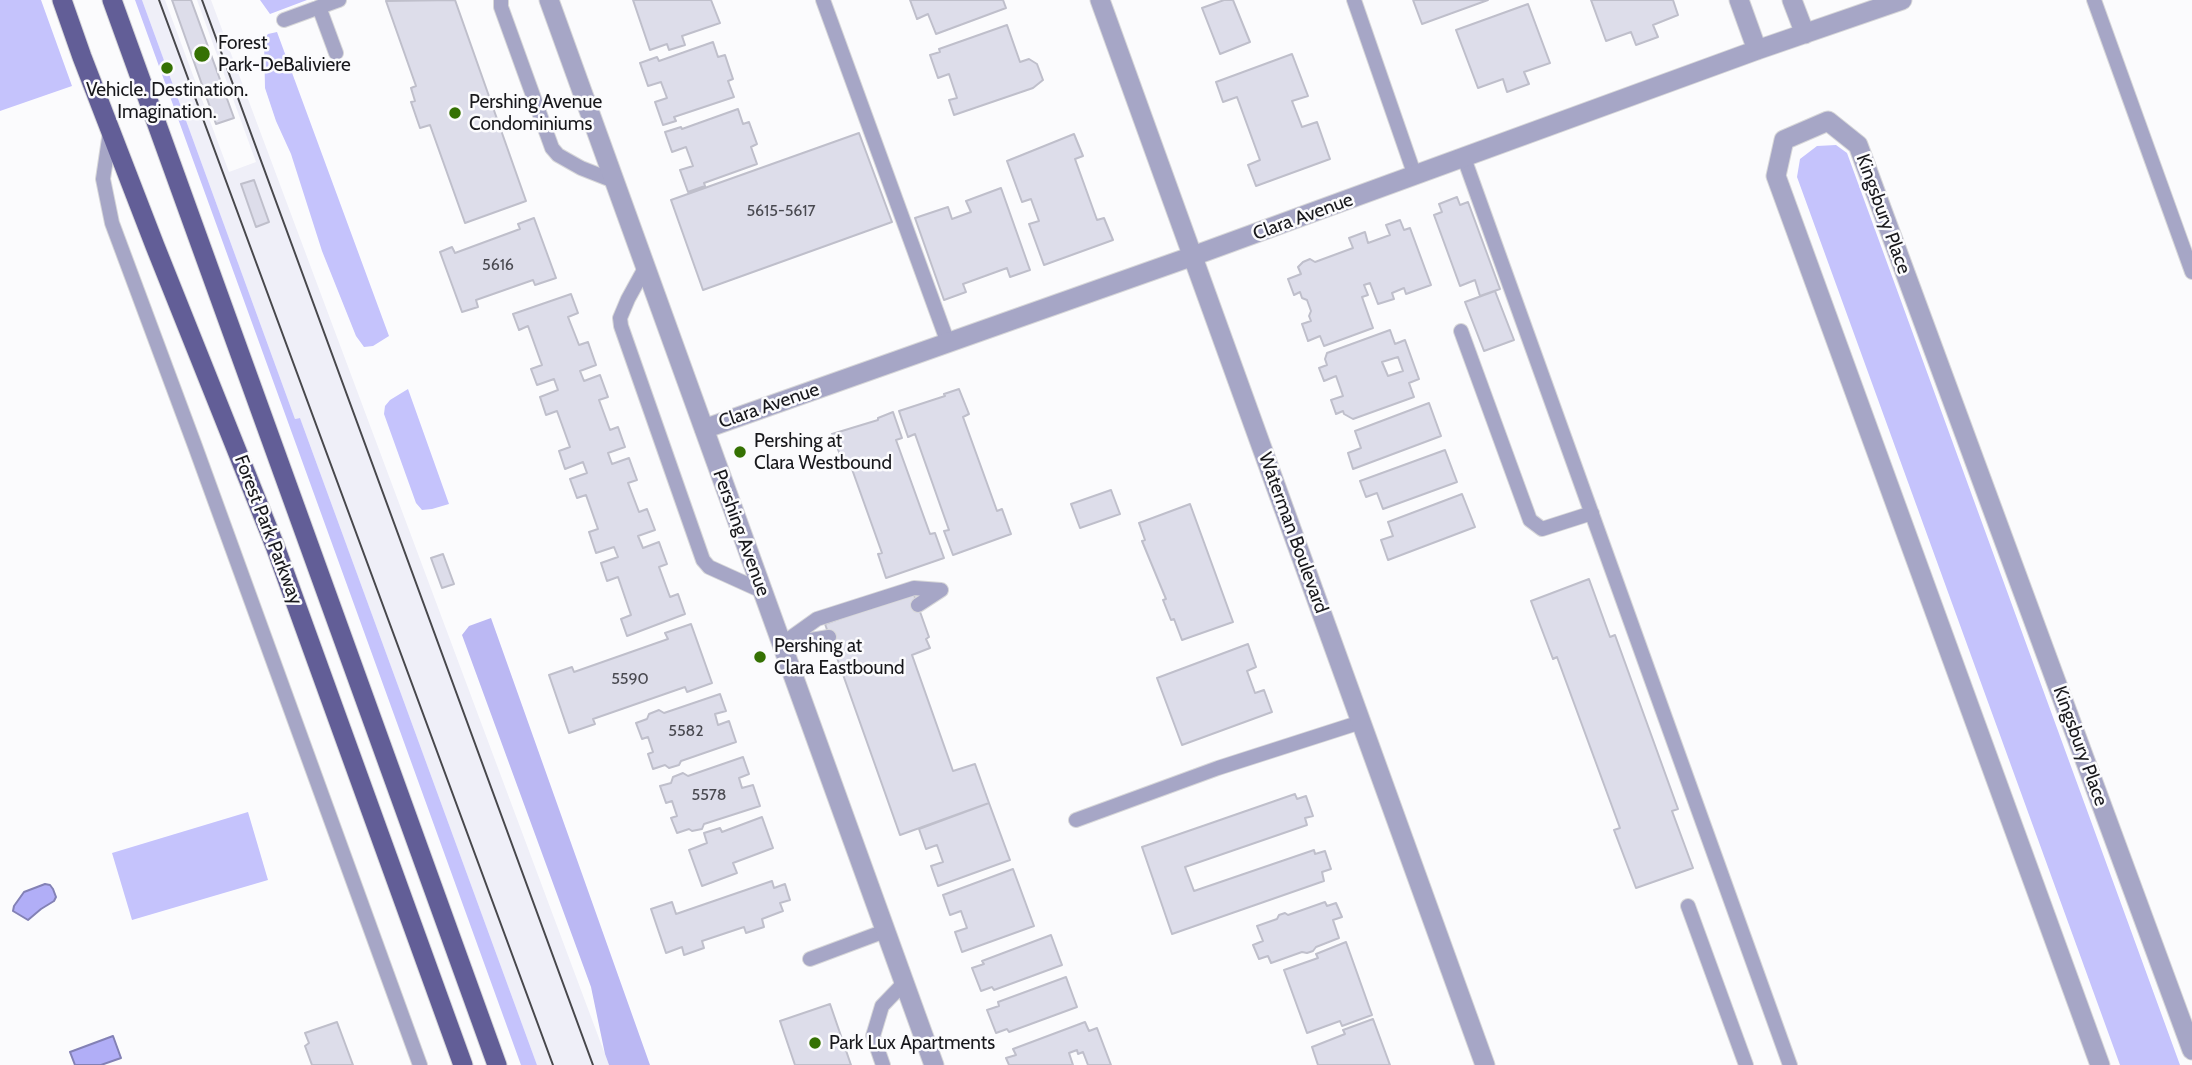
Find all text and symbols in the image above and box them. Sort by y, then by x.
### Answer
place label: Forest Park-DeBaliviere [218,32,351,76]
marker: Forest Park-DeBaliviere [192,44,212,64]
marker: Vehicle. Destination. Imagination. [159,60,175,76]
place label: Vehicle. Destination. Imagination. [86,79,248,123]
place label: Pershing Avenue Condominiums [469,91,602,135]
marker: Pershing Avenue Condominiums [447,105,463,121]
street label: Kingsbury Place [1851,151,1915,277]
street label: Clara Avenue [1250,188,1356,246]
house number: 5615-5617 [746,201,816,221]
house number: 5616 [482,255,514,275]
street label: Clara Avenue [716,378,822,434]
place label: Pershing at Clara Westbound [754,430,892,474]
marker: Pershing at Clara Westbound [732,444,748,460]
street label: Waterman Boulevard [1253,450,1333,616]
street label: Forest Park Parkway [229,452,307,608]
street label: Pershing Avenue [708,467,774,599]
place label: Pershing at Clara Eastbound [774,635,905,679]
marker: Pershing at Clara Eastbound [752,649,768,665]
house number: 5590 [611,669,649,689]
street label: Kingsbury Place [2048,683,2112,809]
house number: 5582 [668,721,704,741]
house number: 5578 [691,785,727,805]
place label: Park Lux Apartments [829,1032,995,1054]
marker: Park Lux Apartments [807,1035,823,1051]

